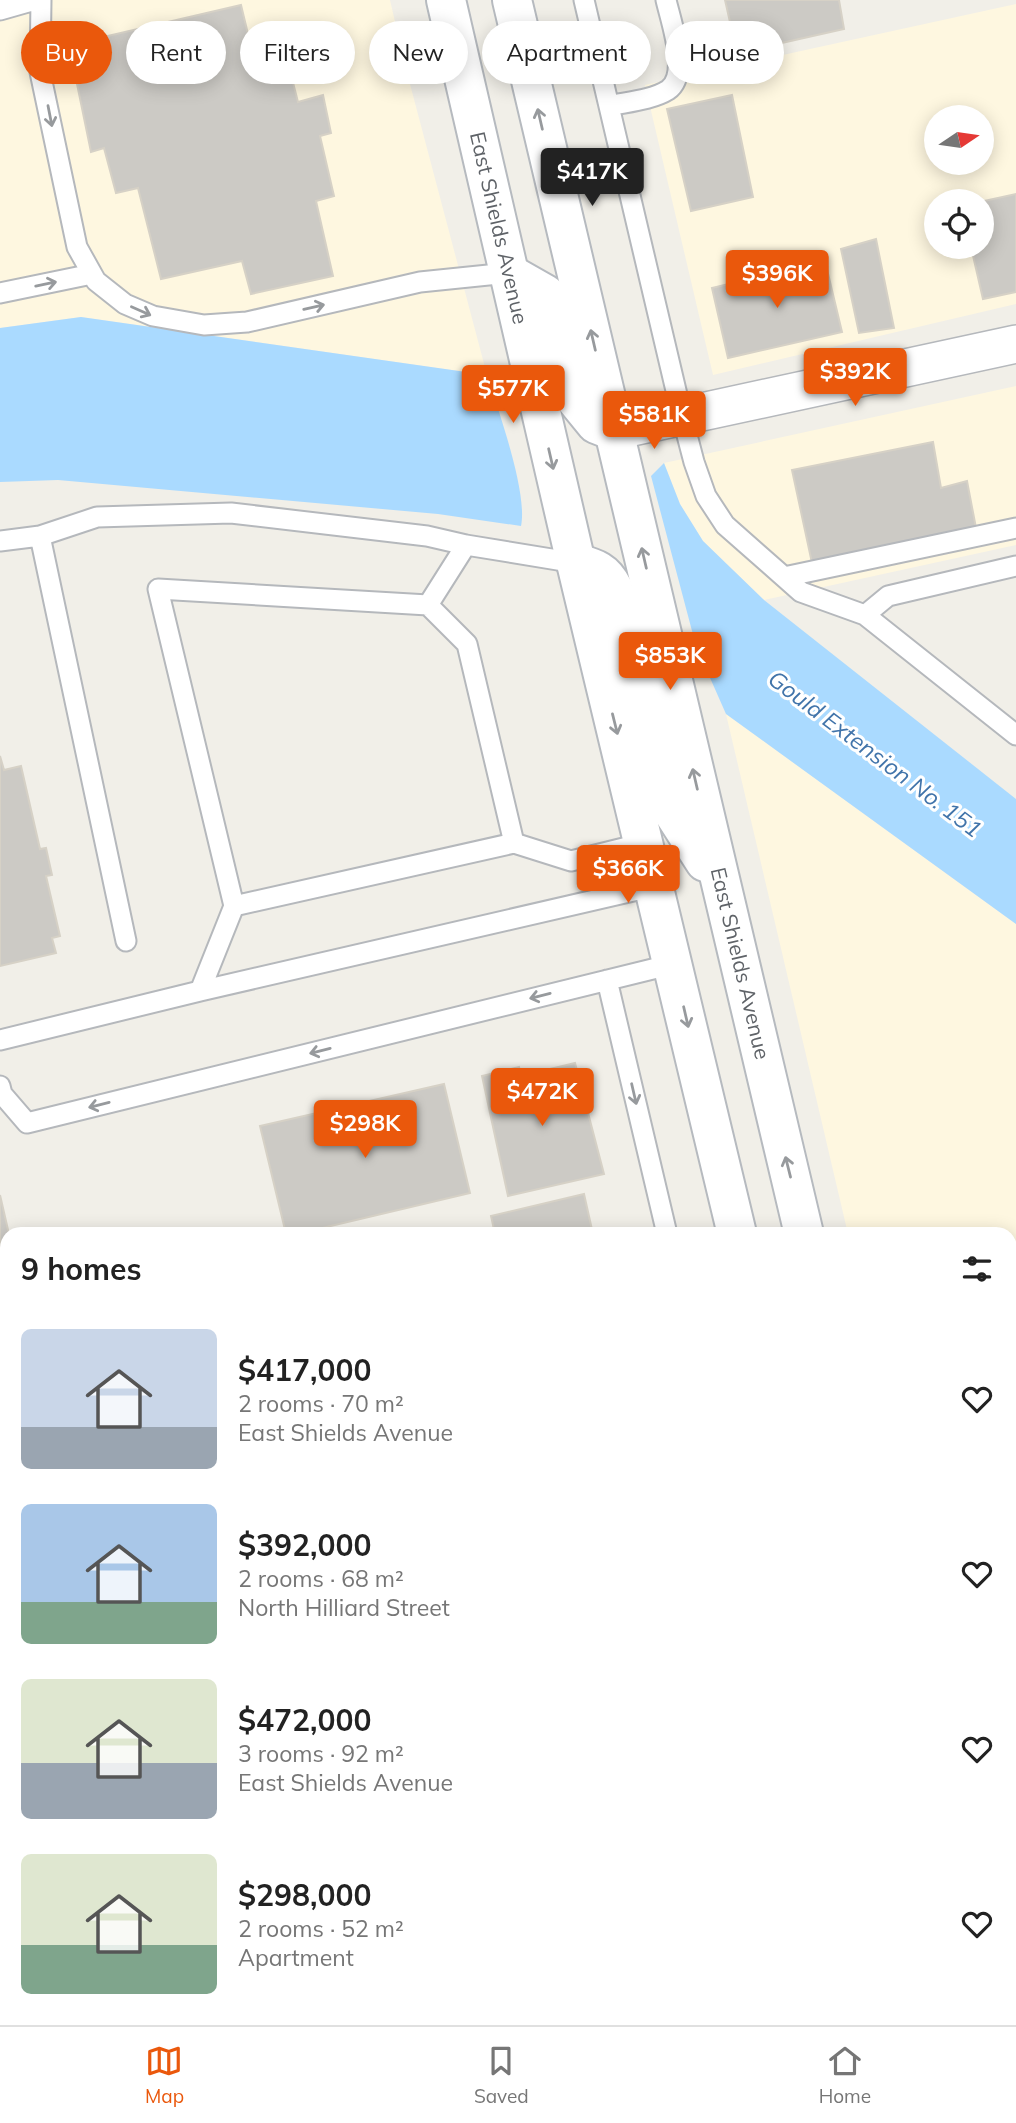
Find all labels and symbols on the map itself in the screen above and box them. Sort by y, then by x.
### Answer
one-way arrow [43,104,57,127]
north arrow [924,105,994,175]
one-way arrow [533,108,546,131]
street label: East Shields Avenue [465,129,534,326]
pin: $417K [543,148,641,208]
pin: $396K [728,250,826,310]
one-way arrow [34,276,57,290]
one-way arrow [302,300,325,314]
one-way arrow [130,306,151,319]
one-way arrow [586,330,599,352]
pin: $392K [806,348,904,408]
pin: $577K [464,366,562,425]
pin: $581K [605,392,703,451]
one-way arrow [545,447,559,470]
one-way arrow [637,547,650,570]
pin: $853K [621,632,719,692]
water label: Gould Extension No. 151 [763,664,988,843]
one-way arrow [609,712,622,735]
one-way arrow [688,768,702,791]
pin: $366K [579,846,677,905]
street label: East Shields Avenue [706,865,776,1062]
one-way arrow [530,990,552,1003]
one-way arrow [679,1005,693,1028]
one-way arrow [309,1045,331,1058]
pin: $472K [493,1068,591,1128]
one-way arrow [628,1082,641,1105]
one-way arrow [88,1099,111,1112]
pin: $298K [316,1100,414,1160]
one-way arrow [781,1156,794,1179]

